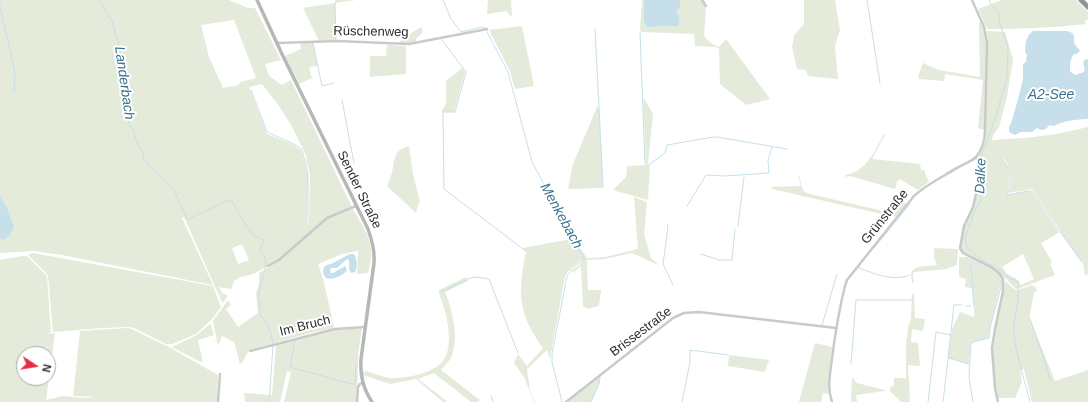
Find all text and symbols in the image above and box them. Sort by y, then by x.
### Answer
street label: Rüschenweg [333,24,409,40]
water label: Landerbach [111,45,137,121]
water label: A2-See [1028,87,1074,103]
street label: Sender Straße [333,149,385,231]
water label: Dalke [972,158,990,194]
water label: Menkebach [536,180,586,252]
street label: Grünstraße [858,187,912,247]
street label: Brissestraße [607,304,675,360]
street label: Im Bruch [278,312,332,340]
north arrow [16,346,56,386]
text: N [40,363,53,373]

